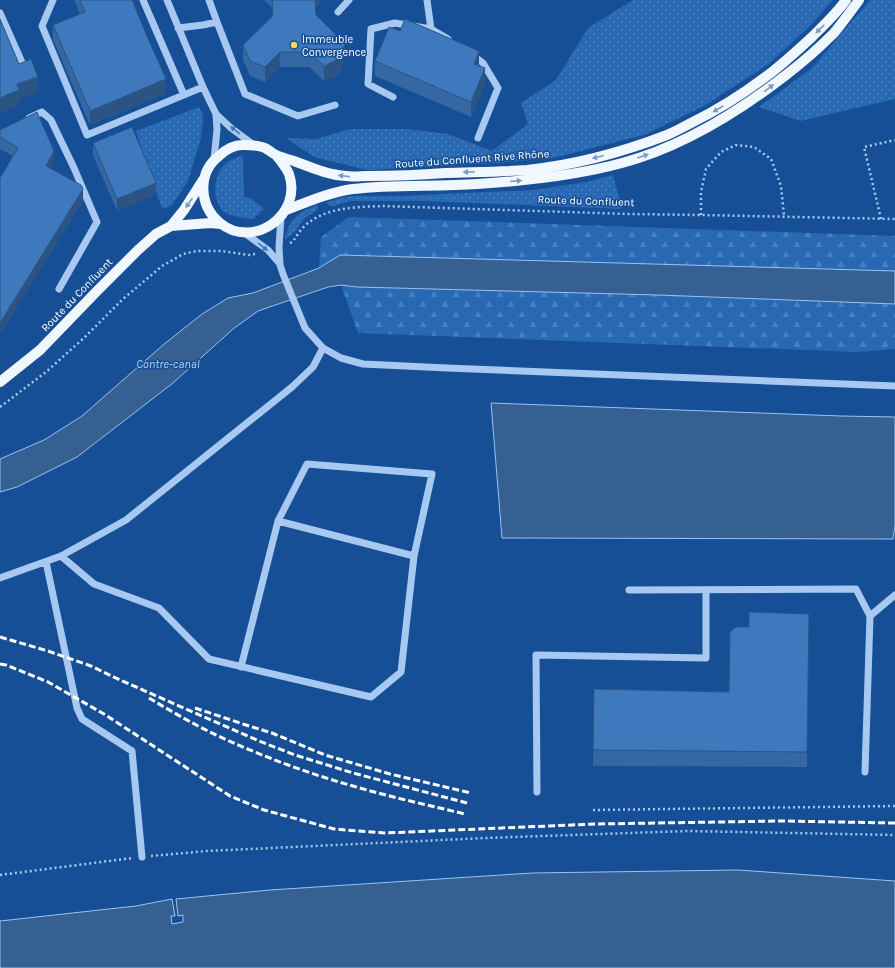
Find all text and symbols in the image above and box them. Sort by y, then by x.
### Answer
one-way arrow [815,24,825,34]
place label: Immeuble Convergence [302,33,367,59]
marker: Immeuble Convergence [289,40,299,50]
one-way arrow [764,84,775,92]
one-way arrow [712,105,724,112]
one-way arrow [229,125,240,134]
street label: Route du Confluent Rive Rhône [394,147,550,171]
one-way arrow [638,153,650,159]
one-way arrow [592,154,604,160]
one-way arrow [463,169,475,176]
one-way arrow [338,172,350,179]
one-way arrow [510,177,522,184]
street label: Route du Confluent [537,193,635,209]
one-way arrow [185,197,193,208]
one-way arrow [257,242,268,251]
street label: Route du Confluent [39,256,115,334]
water label: Contre-canal [136,357,200,371]

